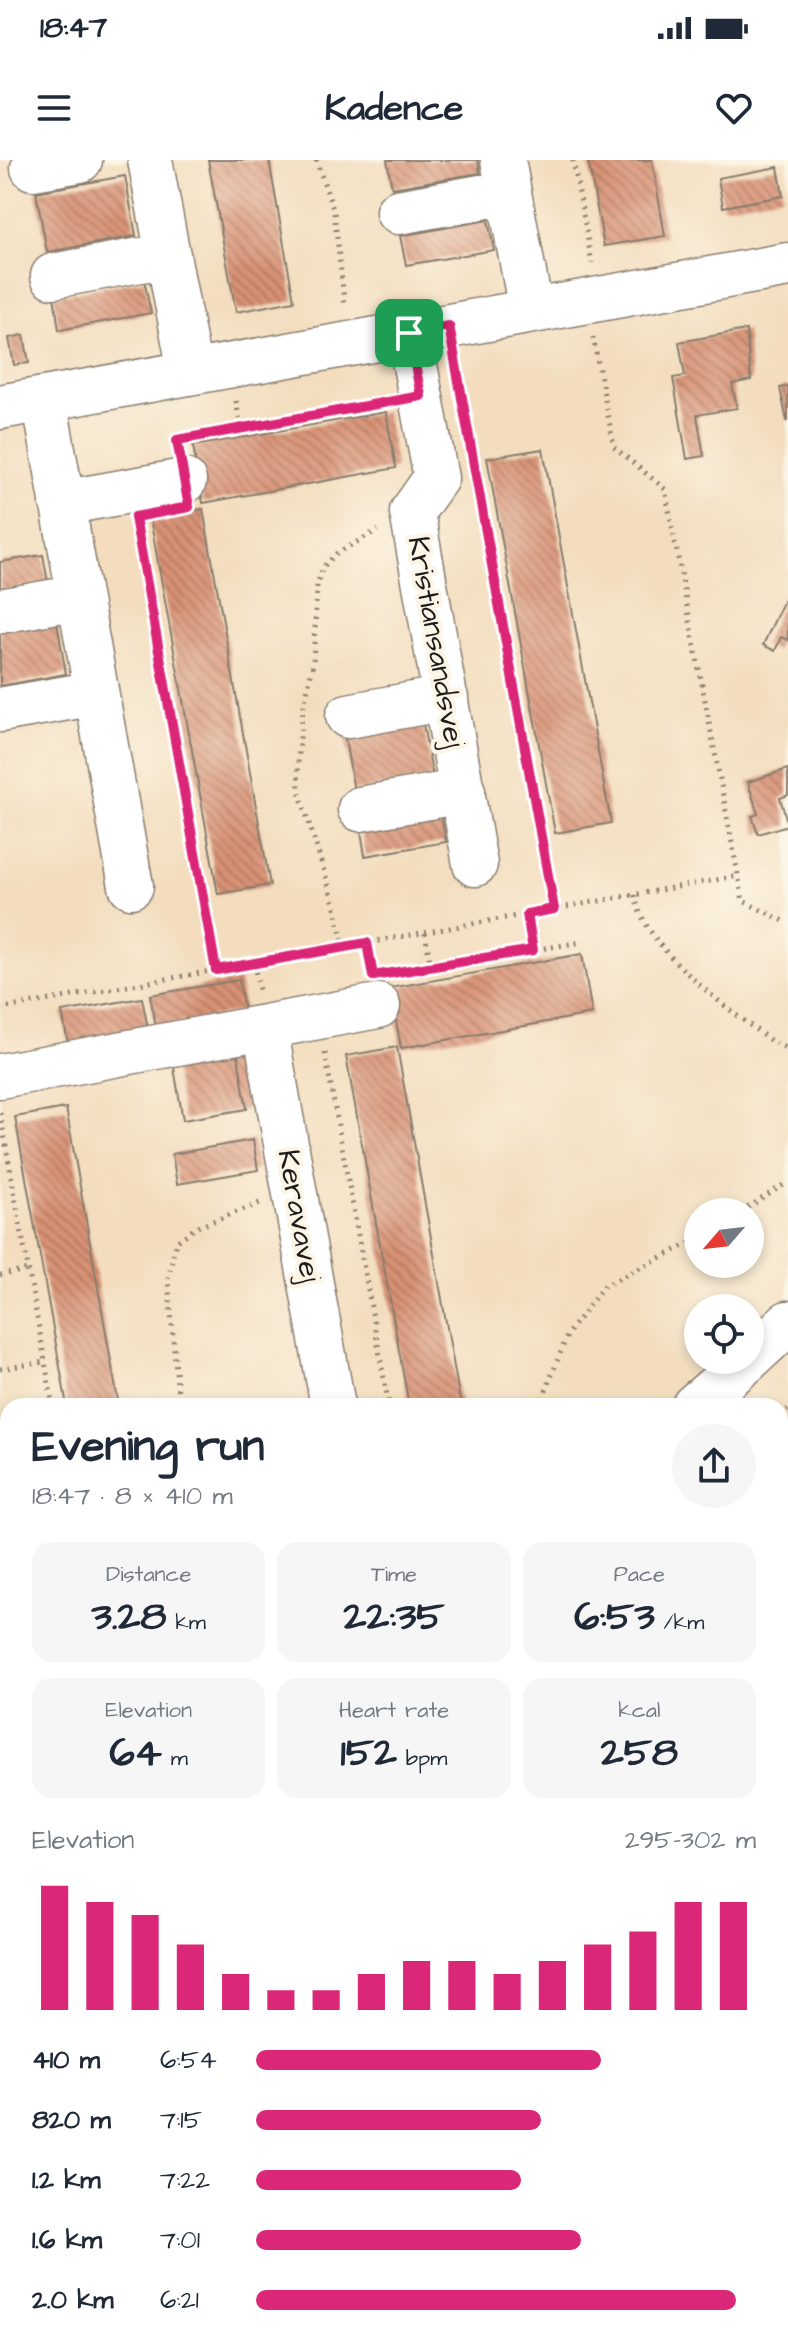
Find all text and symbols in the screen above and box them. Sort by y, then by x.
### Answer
text: 18:47 [40,7,107,49]
text: Kadence [325,83,463,134]
icon: menu [32,86,76,130]
icon: heart [712,86,756,130]
pin [375,299,443,367]
icon: arrive [387,311,431,355]
street label: Kristiansandsvej [397,533,475,752]
street label: Keravavej [267,1146,331,1286]
north arrow [684,1198,764,1278]
map controls [684,1198,764,1374]
button: locate [684,1294,764,1374]
text: Evening run [32,1417,264,1478]
button: share [672,1424,756,1508]
text: 18:47 · 8 × 410 m [32,1478,233,1514]
text: Distance [106,1559,191,1590]
text: Time [371,1559,417,1590]
text: Pace [614,1559,665,1590]
text: 3.28 [92,1590,166,1645]
text: 22:35 [343,1590,445,1645]
text: 6:53 [574,1590,655,1645]
text: km [166,1607,206,1638]
text: /km [655,1607,704,1638]
text: Elevation [105,1695,192,1726]
text: Heart rate [339,1695,449,1726]
text: kcal [618,1695,660,1726]
text: 64 [110,1726,162,1781]
text: 152 [341,1726,397,1781]
text: 258 [601,1726,678,1781]
text: m [162,1743,188,1774]
text: bpm [397,1743,447,1774]
text: Elevation [32,1822,134,1858]
text: 295–302 m [625,1822,756,1858]
text: 410 m [32,2042,100,2078]
text: 6:54 [160,2042,217,2078]
text: 820 m [32,2102,111,2138]
text: 7:15 [160,2102,202,2138]
text: 1.2 km [32,2162,100,2198]
text: 7:22 [160,2162,210,2198]
text: 1.6 km [32,2222,102,2258]
text: 7:01 [160,2222,200,2258]
text: 2.0 km [32,2282,114,2318]
text: 6:21 [160,2282,199,2318]

